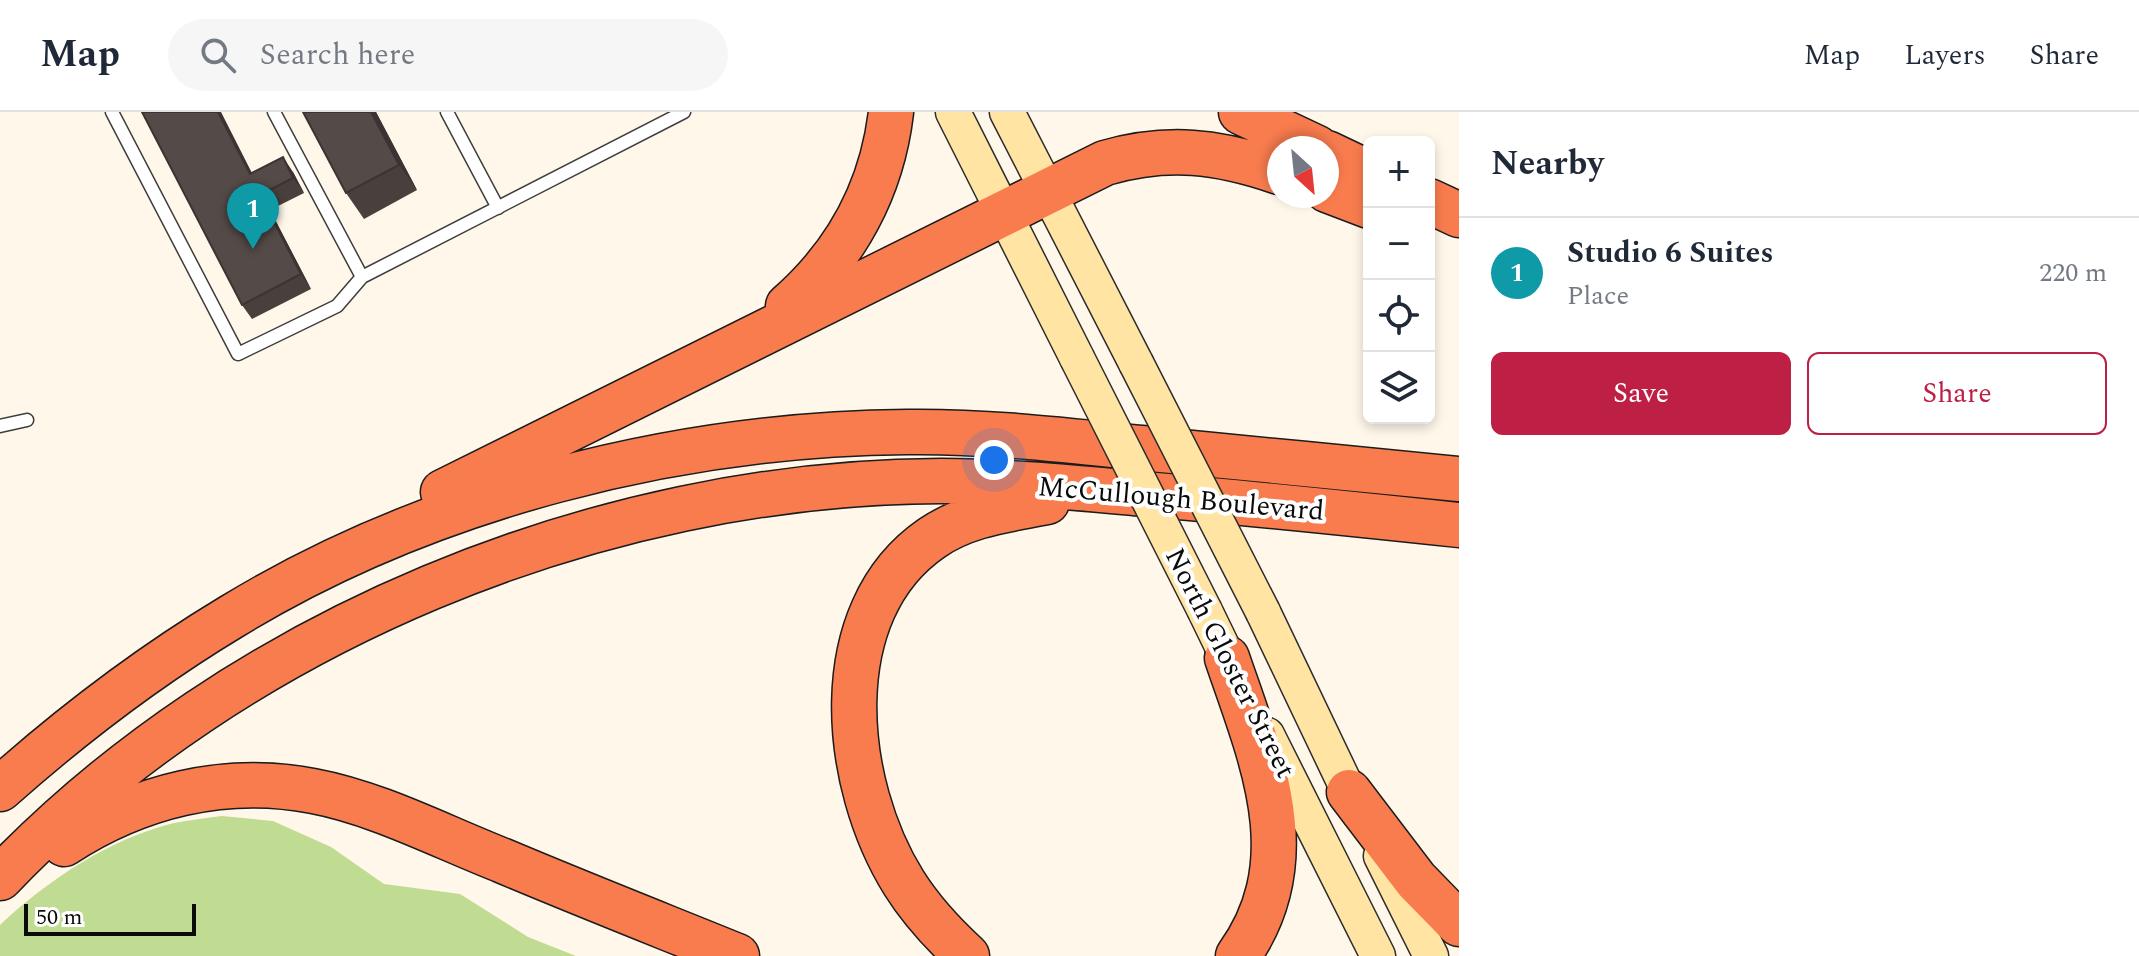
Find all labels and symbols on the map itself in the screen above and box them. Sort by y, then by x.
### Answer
north arrow [1267,136,1339,208]
pin: 1 [227,183,279,249]
your location [974,440,1014,480]
street label: McCullough Boulevard [1036,465,1326,533]
street label: North Gloster Street [1153,540,1307,786]
scale bar [24,900,196,936]

